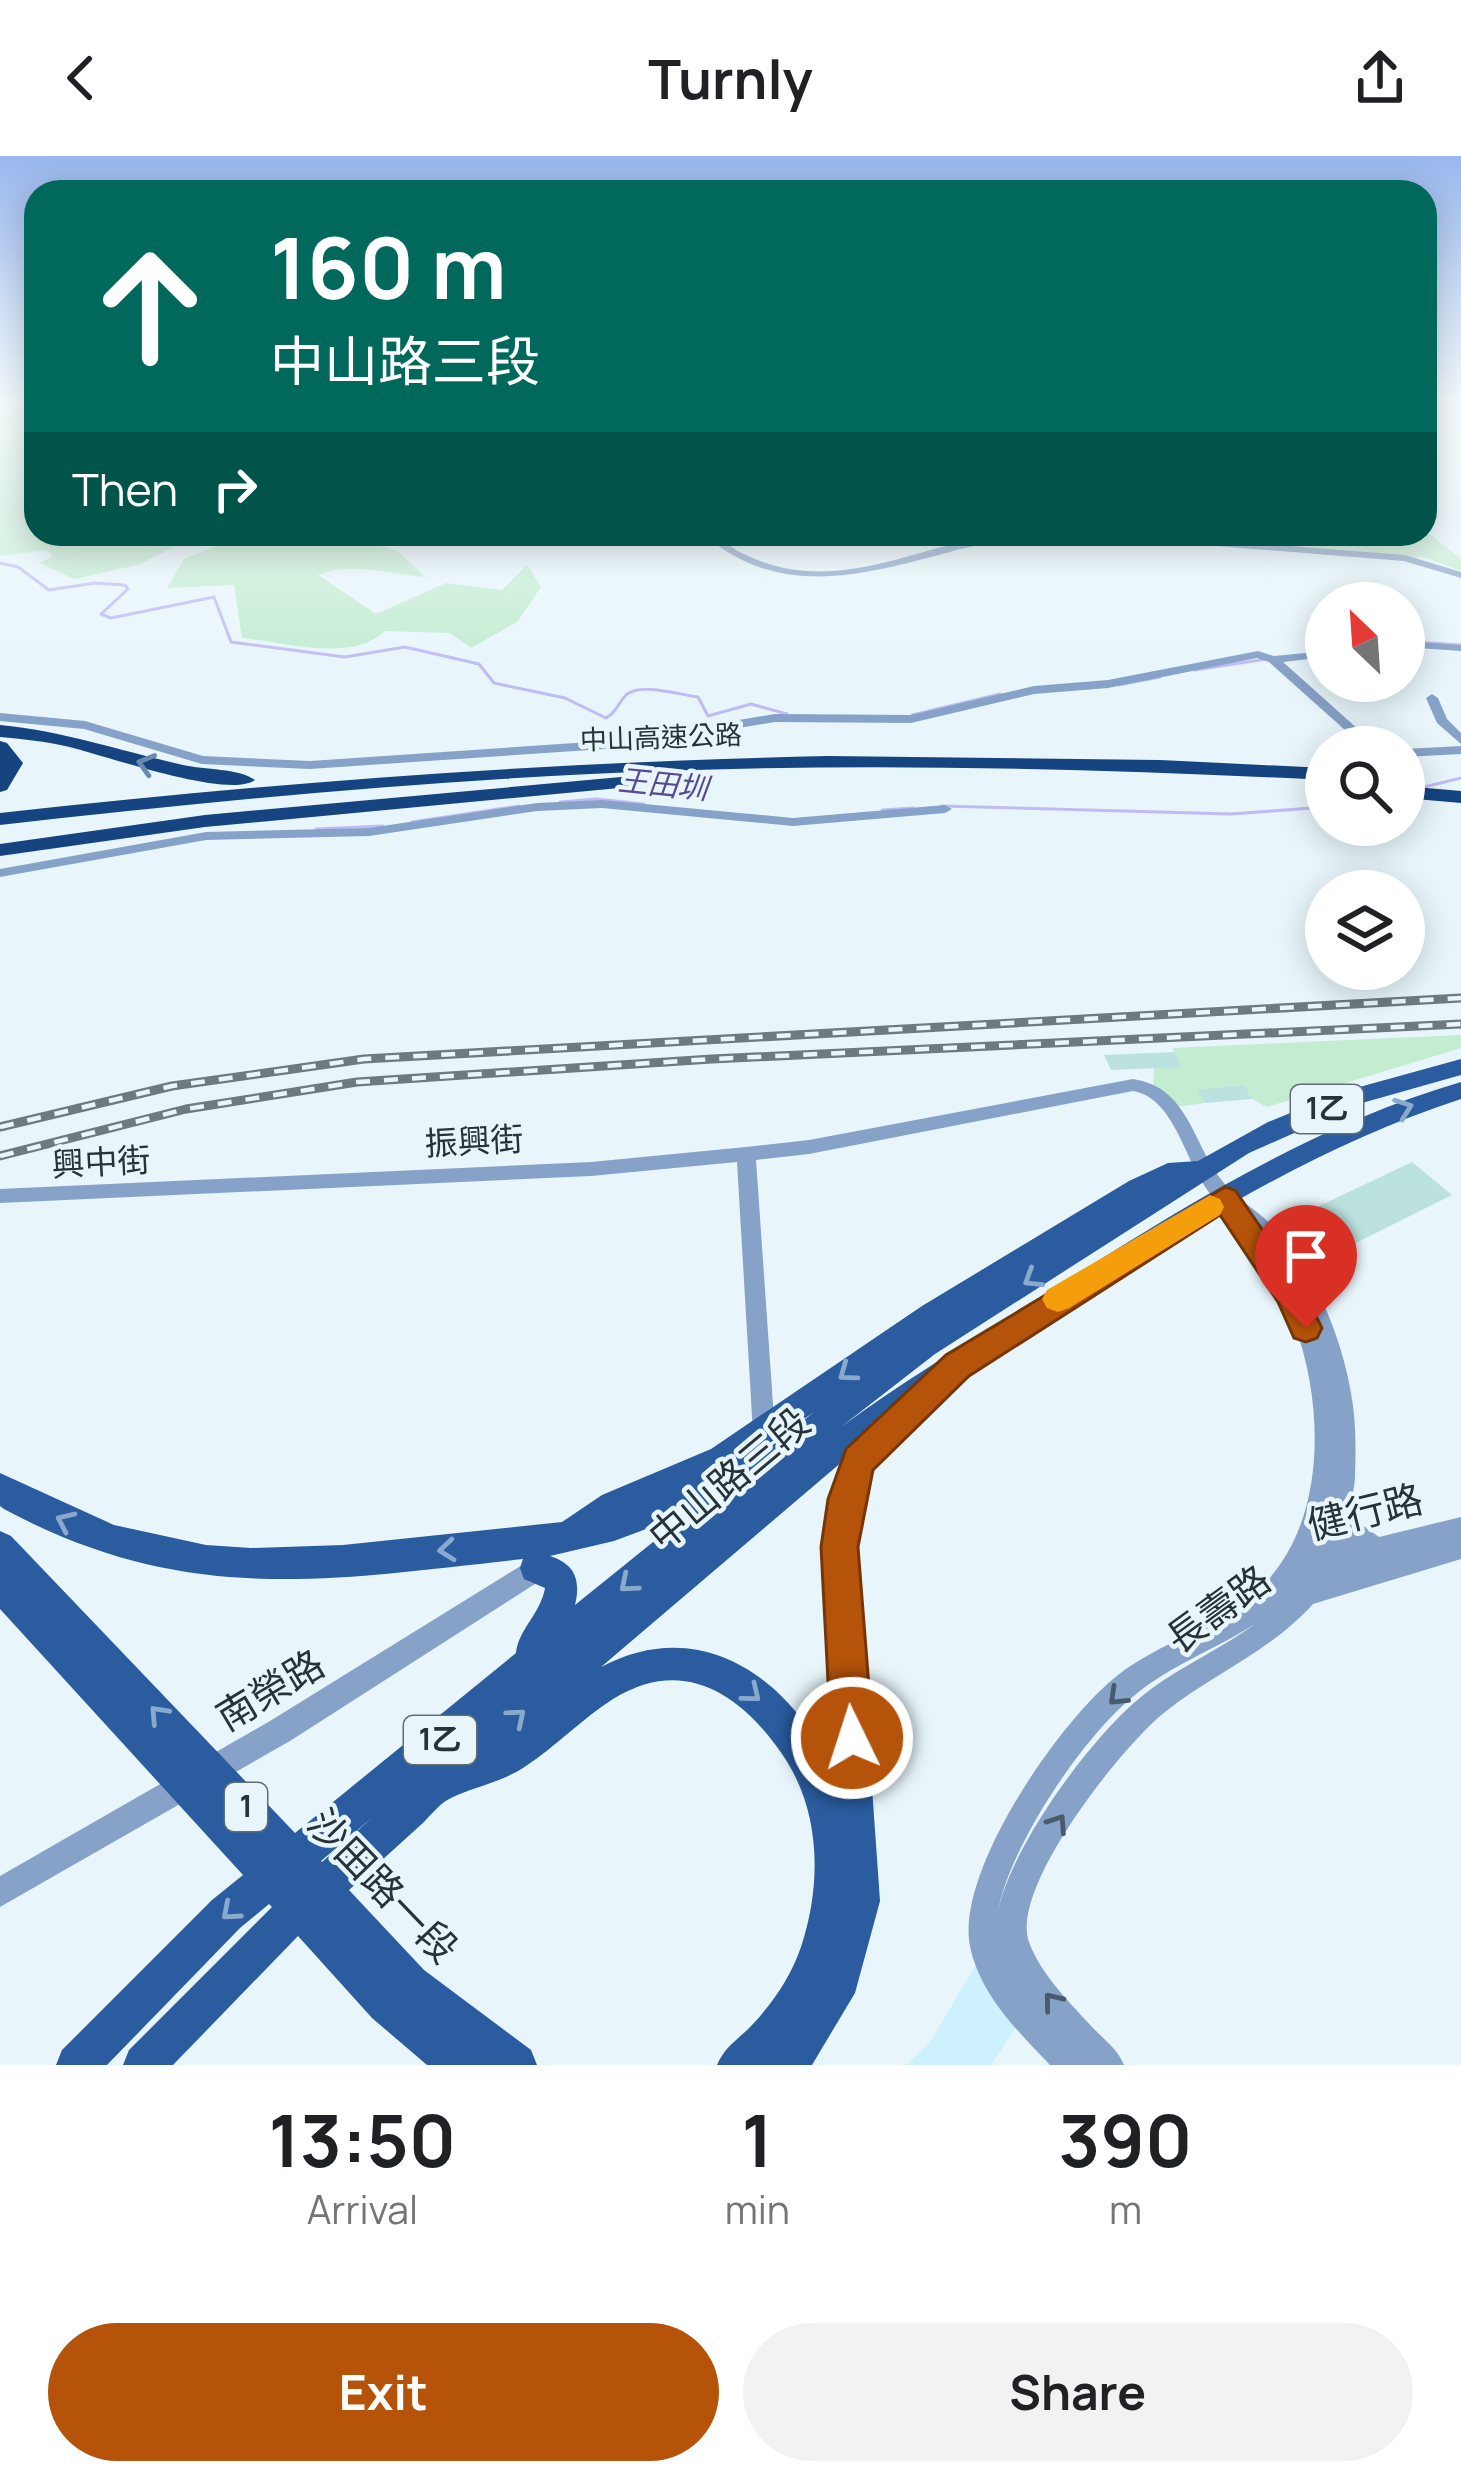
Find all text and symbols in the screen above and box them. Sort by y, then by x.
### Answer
text: Turnly [648,41,813,115]
icon: back [48,45,114,111]
icon: share [1347,45,1413,111]
text: 160 m [270,209,507,324]
icon: ahead [72,228,228,384]
text: 中山路三段 [270,323,540,397]
icon: right [202,456,268,522]
text: Then [72,458,178,520]
north arrow [1305,582,1425,702]
map controls [1305,582,1425,990]
street label: 中山高速公路 [579,715,743,758]
button: search [1305,726,1425,846]
one-way arrow [136,753,157,778]
water label: 王田圳 [616,758,714,809]
button: layers [1305,870,1425,990]
road number: 1乙 [1291,1085,1363,1133]
one-way arrow [1392,1098,1413,1122]
street label: 振興街 [423,1115,525,1166]
street label: 興中街 [50,1136,152,1187]
pin [1255,1205,1357,1328]
icon: arrive [1273,1223,1339,1289]
one-way arrow [1023,1265,1045,1287]
one-way arrow [838,1359,860,1381]
street label: 中山路三段 [636,1395,820,1562]
street label: 健行路 [1301,1471,1428,1551]
one-way arrow [56,1512,77,1535]
one-way arrow [437,1537,457,1563]
street label: 長壽路 [1154,1552,1281,1664]
one-way arrow [620,1569,642,1591]
street label: 南榮路 [205,1636,334,1742]
position arrow [789,1675,915,1801]
one-way arrow [738,1680,760,1701]
one-way arrow [1109,1682,1131,1704]
one-way arrow [151,1706,173,1728]
one-way arrow [503,1710,525,1731]
road number: 1乙 [404,1716,476,1764]
road number: 1 [225,1783,267,1831]
street label: 沙田路一段 [297,1796,471,1974]
one-way arrow [1044,1814,1066,1836]
one-way arrow [222,1898,244,1919]
one-way arrow [1045,1992,1066,2014]
text: 13:50 [269,2090,456,2189]
text: 1 [742,2090,773,2189]
text: 390 [1059,2090,1193,2189]
text: Arrival [307,2182,418,2236]
text: min [725,2182,790,2236]
text: m [1109,2182,1142,2236]
button: Exit [48,2323,719,2461]
button: Share [743,2323,1413,2461]

